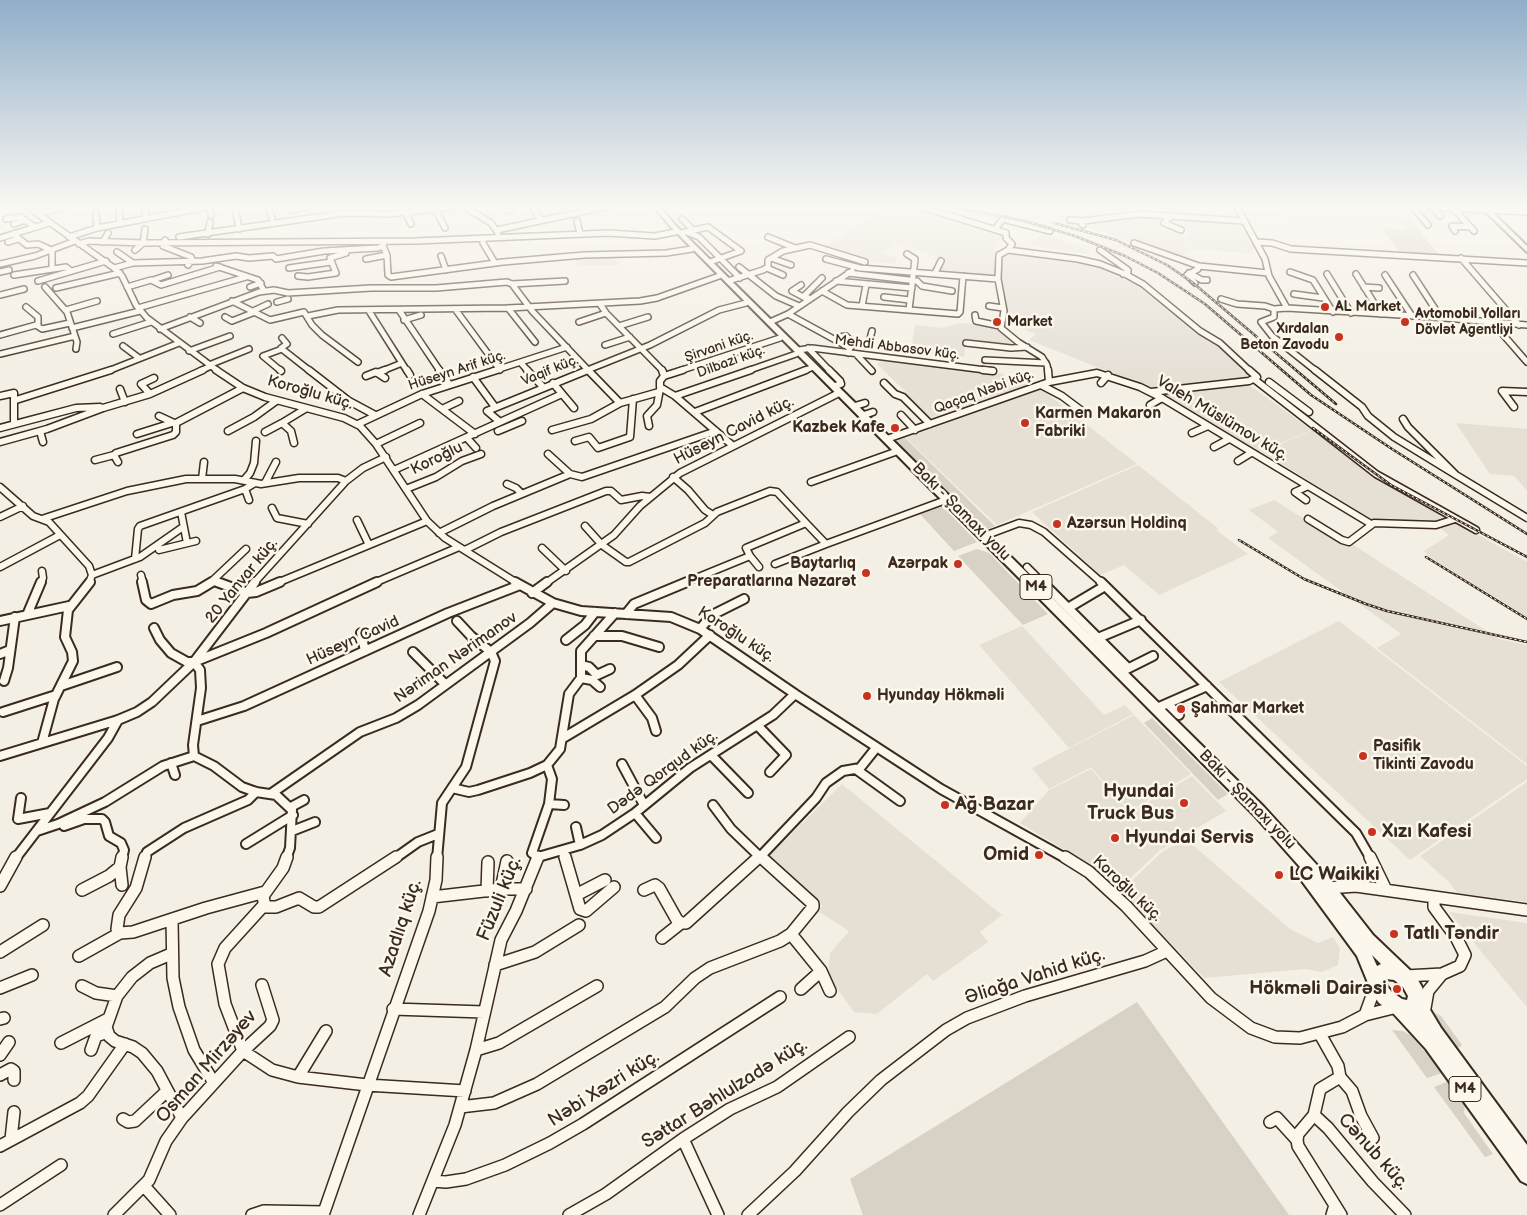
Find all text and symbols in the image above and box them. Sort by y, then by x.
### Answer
place label: AL Market [1335,299,1401,315]
marker: AL Market [1319,301,1331,313]
place label: Avtomobil Yolları Dövlət Agentliyi [1415,306,1520,338]
place label: Market [1007,314,1052,330]
marker: Market [991,316,1003,328]
marker: Avtomobil Yolları Dövlət Agentliyi [1399,316,1411,328]
place label: Xırdalan Beton Zavodu [1240,321,1329,354]
street label: Şirvani küç. [683,327,755,367]
marker: Xırdalan Beton Zavodu [1333,331,1345,343]
street label: Mehdi Abbasov küç. [834,332,960,364]
street label: Dilbazi küç. [695,342,767,382]
street label: Hüseyn Arif küç. [406,347,508,395]
street label: Vaqif küç. [519,352,581,390]
street label: Qaçaq Nəbi küç. [932,366,1036,418]
street label: Koroğlu küç. [265,372,355,414]
street label: Valeh Müslümov küç. [1153,372,1291,466]
street label: Hüseyn Cavid küç. [671,392,797,470]
place label: Karmen Makaron Fabriki [1035,404,1161,442]
marker: Karmen Makaron Fabriki [1019,417,1031,429]
place label: Kazbek Kafe [792,418,885,438]
marker: Kazbek Kafe [889,422,901,434]
street label: Koroğlu [408,438,466,480]
street label: Bakı - Şamaxı yolu [908,459,1014,565]
place label: Azərsun Holdinq [1067,514,1187,534]
marker: Azərsun Holdinq [1051,518,1063,530]
street label: 20 Yanvar küç. [202,534,282,628]
place label: Baytarlıq Preparatlarına Nəzarət [687,554,856,592]
place label: Azərpak [888,554,948,574]
marker: Azərpak [952,558,964,570]
marker: Baytarlıq Preparatlarına Nəzarət [860,567,872,579]
road number: M4 [1020,574,1052,600]
street label: Koroğlu küç. [694,603,778,667]
street label: Nəriman Nərimanov [391,608,521,708]
street label: Hüseyn Cavid [304,612,402,670]
place label: Hyunday Hökməli [877,686,1004,706]
marker: Hyunday Hökməli [861,690,873,702]
place label: Şahmar Market [1191,699,1304,719]
marker: Şahmar Market [1175,703,1187,715]
street label: Dədə Qorqud küç. [604,727,722,819]
place label: Pasifik Tikinti Zavodu [1373,737,1474,775]
street label: Bakı - Şamaxı yolu [1195,746,1299,854]
marker: Pasifik Tikinti Zavodu [1357,750,1369,762]
place label: Hyundai Truck Bus [1087,781,1174,825]
place label: Ağ Bazar [955,794,1034,816]
marker: Hyundai Truck Bus [1178,797,1190,809]
marker: Ağ Bazar [939,799,951,811]
place label: Xızı Kafesi [1382,821,1472,843]
marker: Xızı Kafesi [1366,826,1378,838]
place label: Hyundai Servis [1125,827,1254,849]
marker: Hyundai Servis [1109,832,1121,844]
place label: Omid [983,844,1029,866]
marker: Omid [1033,849,1045,861]
street label: Koroğlu küç. [1088,852,1166,926]
street label: Füzuli küç. [473,853,527,945]
place label: LC Waikiki [1289,864,1380,886]
marker: LC Waikiki [1273,869,1285,881]
street label: Azadlıq küç. [375,877,427,979]
place label: Tatlı Təndir [1404,923,1499,945]
marker: Tatlı Təndir [1388,928,1400,940]
street label: Əliağa Vahid küç. [962,944,1108,1010]
place label: Hökməli Dairəsi [1249,978,1387,1000]
marker: Hökməli Dairəsi [1391,983,1403,995]
street label: Osman Mirzəyev [152,1006,262,1128]
street label: Səttar Bəhlulzadə küç. [638,1034,812,1154]
street label: Nəbi Xəzri küç. [544,1046,664,1132]
road number: M4 [1449,1076,1481,1102]
street label: Cənub küç. [1333,1109,1413,1195]

